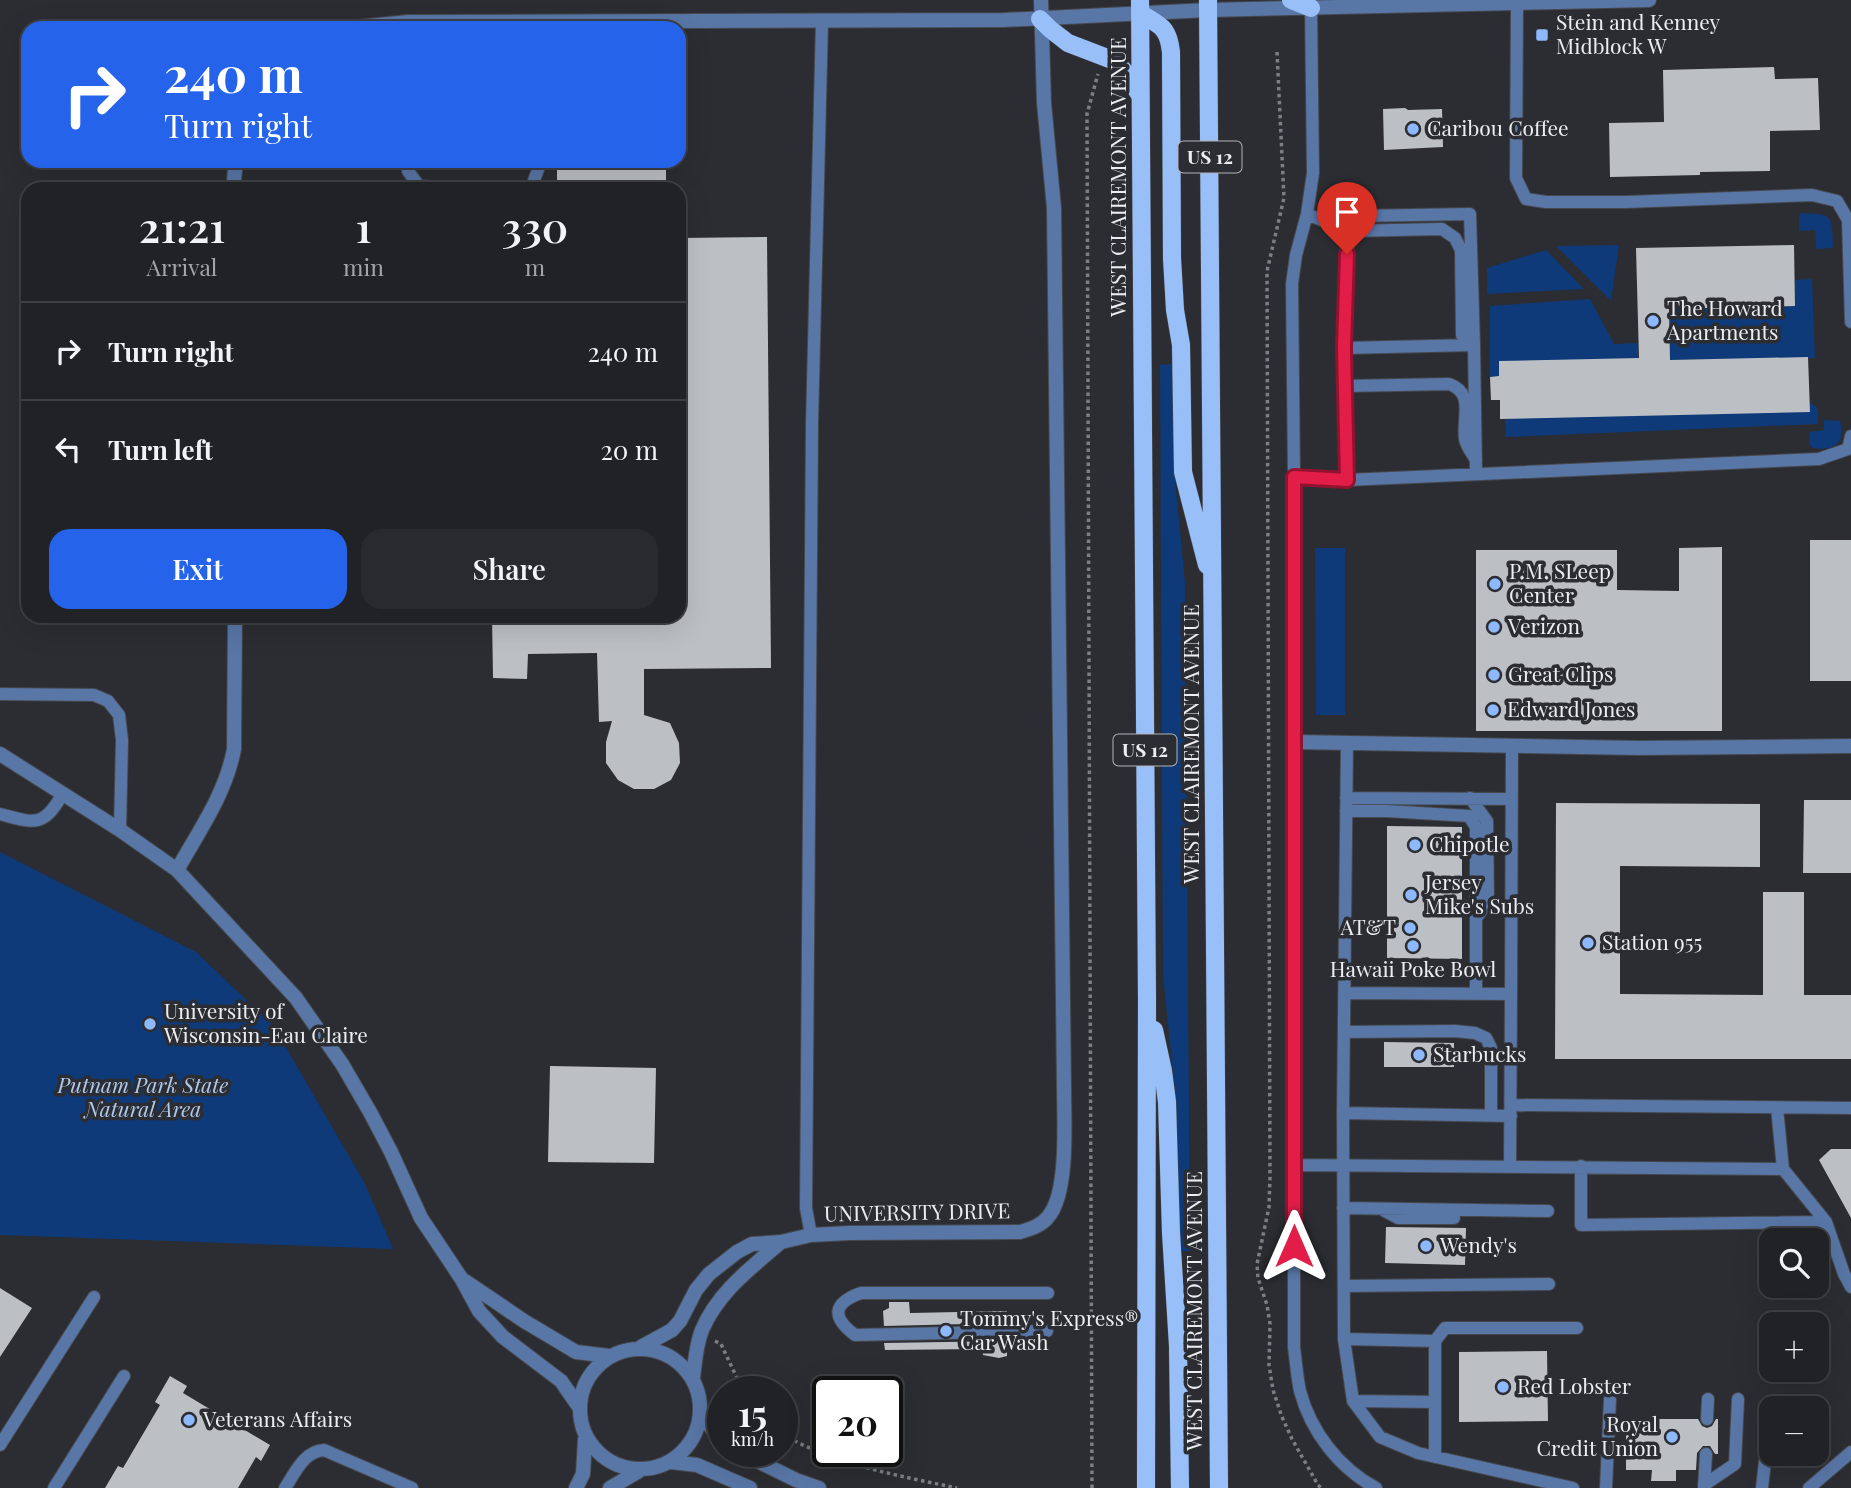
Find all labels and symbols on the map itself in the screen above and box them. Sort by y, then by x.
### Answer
place label: Stein and Kenney Midblock W [1556,7,1721,59]
marker: Stein and Kenney Midblock W [1534,27,1550,43]
street label: WEST CLAIREMONT AVENUE [1103,37,1131,318]
place label: Caribou Coffee [1427,113,1569,141]
marker: Caribou Coffee [1405,121,1421,137]
road number: US 12 [1178,141,1242,172]
pin [1317,182,1377,254]
place label: The Howard Apartments [1666,293,1783,345]
marker: The Howard Apartments [1645,313,1661,329]
place label: P.M. SLeep Center [1509,556,1611,608]
marker: P.M. SLeep Center [1487,576,1503,592]
street label: WEST CLAIREMONT AVENUE [1176,604,1204,885]
place label: Verizon [1507,611,1581,639]
marker: Verizon [1486,619,1502,635]
place label: Great Clips [1508,659,1613,687]
marker: Great Clips [1486,667,1502,683]
place label: Edward Jones [1507,694,1635,722]
marker: Edward Jones [1485,702,1501,718]
road number: US 12 [1114,734,1176,765]
place label: Chipotle [1429,829,1510,857]
marker: Chipotle [1407,837,1423,853]
place label: Jersey Mike's Subs [1424,867,1534,919]
marker: Jersey Mike's Subs [1403,887,1419,903]
place label: AT&T [1339,912,1396,940]
marker: AT&T [1402,920,1418,936]
place label: Station 955 [1602,927,1702,955]
marker: Station 955 [1580,935,1596,951]
marker: Hawaii Poke Bowl [1405,938,1421,954]
place label: Hawaii Poke Bowl [1330,954,1496,982]
place label: University of Wisconsin-Eau Claire [163,996,368,1048]
marker: University of Wisconsin-Eau Claire [142,1016,158,1032]
place label: Starbucks [1433,1039,1526,1067]
marker: Starbucks [1411,1047,1427,1063]
park label: Putnam Park State Natural Area [57,1070,228,1122]
street label: WEST CLAIREMONT AVENUE [1179,1171,1207,1452]
street label: UNIVERSITY DRIVE [824,1195,1010,1227]
position arrow [1257,1209,1331,1283]
place label: Wendy's [1439,1230,1517,1258]
marker: Wendy's [1418,1238,1434,1254]
place label: Tommy's Express® Car Wash [960,1303,1138,1355]
marker: Tommy's Express® Car Wash [938,1323,954,1339]
place label: Red Lobster [1517,1371,1632,1399]
speed limit sign: 20 [812,1376,903,1467]
marker: Red Lobster [1495,1379,1511,1395]
place label: Veterans Affairs [202,1404,352,1432]
place label: Royal Credit Union [1537,1409,1658,1461]
marker: Veterans Affairs [181,1412,197,1428]
marker: Royal Credit Union [1664,1429,1680,1445]

